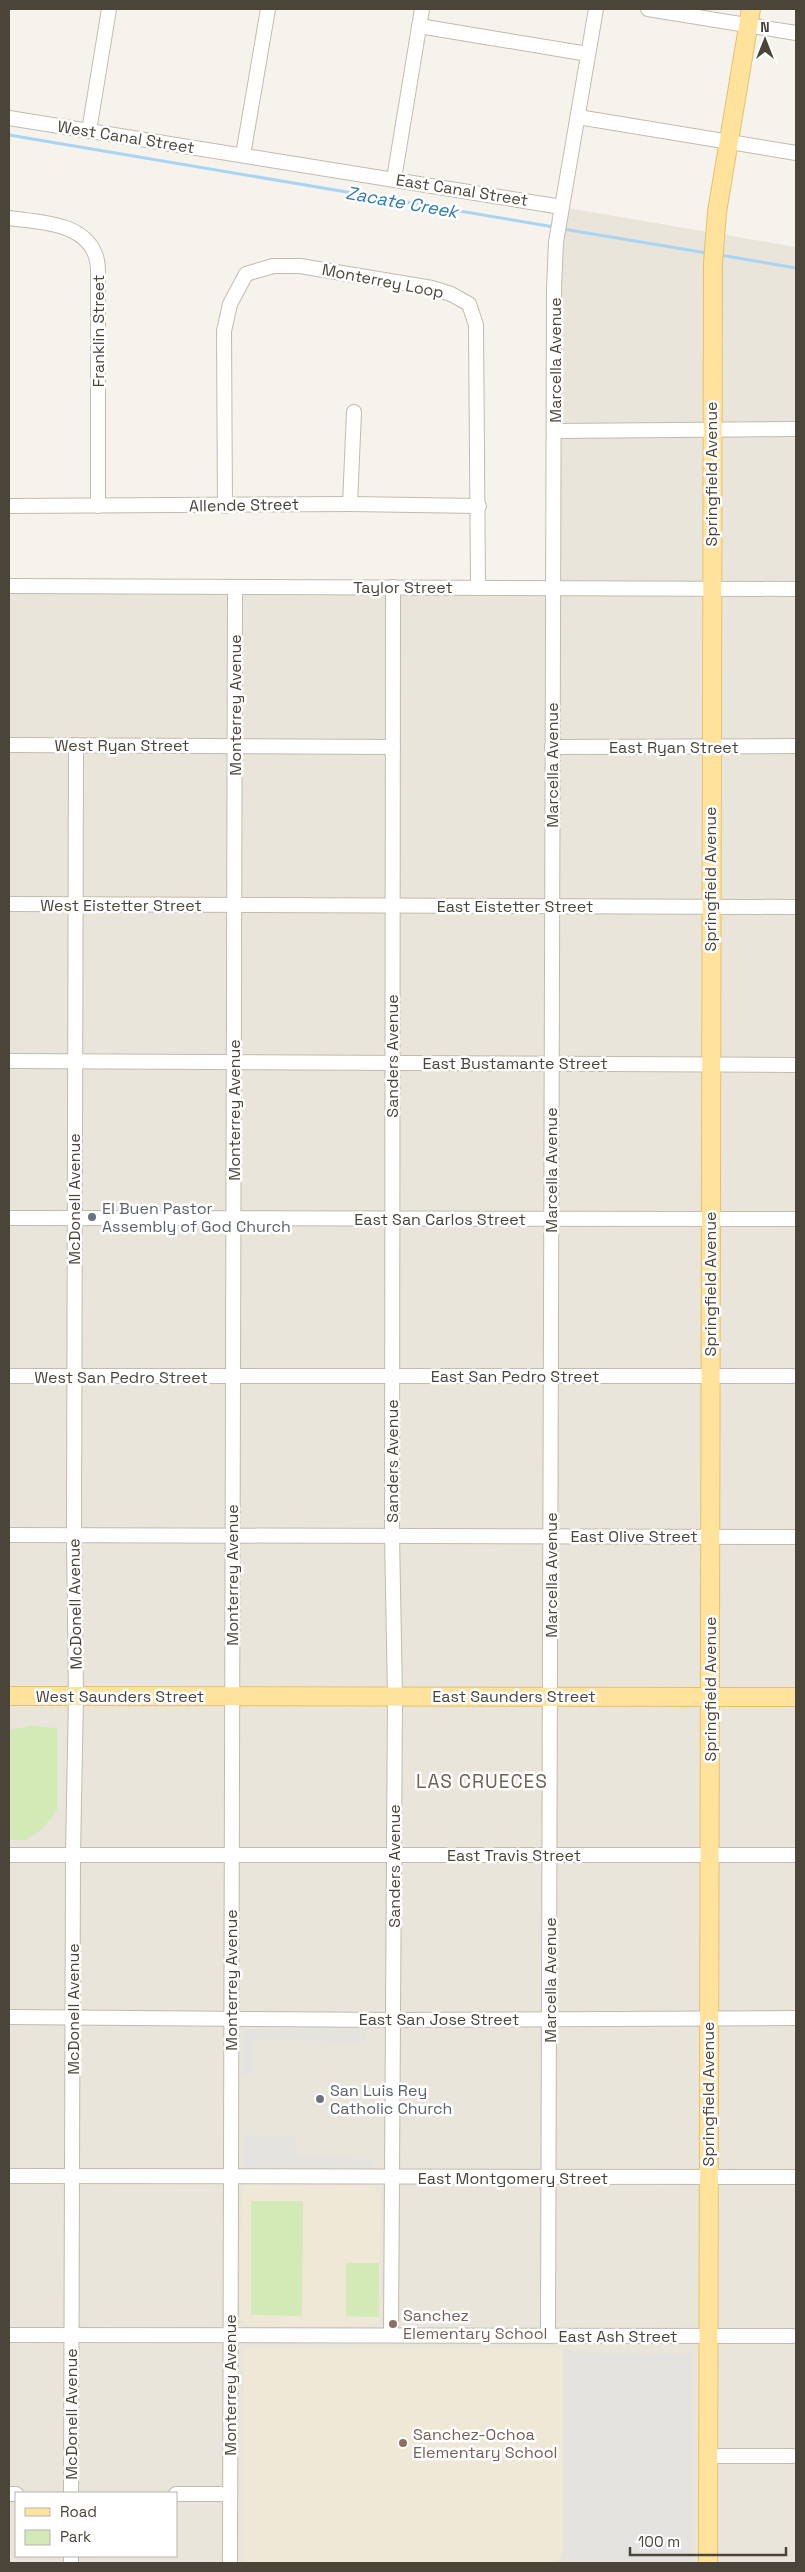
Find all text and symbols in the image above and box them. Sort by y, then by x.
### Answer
north arrow [740,15,790,65]
text: N [760,18,770,36]
street label: West Canal Street [56,116,196,158]
street label: East Canal Street [395,169,529,211]
water label: Zacate Creek [344,181,462,224]
street label: Monterrey Loop [320,259,446,303]
street label: Franklin Street [88,275,109,387]
street label: Marcella Avenue [545,297,566,423]
street label: Springfield Avenue [701,402,722,546]
street label: Allende Street [189,494,299,516]
street label: Taylor Street [353,577,453,598]
street label: Monterrey Avenue [225,634,246,776]
street label: Marcella Avenue [542,702,563,828]
street label: West Ryan Street [55,735,189,756]
street label: East Ryan Street [609,737,739,758]
street label: Springfield Avenue [700,807,721,951]
street label: West Eistetter Street [40,895,202,916]
street label: East Eistetter Street [437,896,593,917]
street label: Sanders Avenue [382,994,403,1118]
street label: Monterrey Avenue [224,1039,245,1181]
street label: East Bustamante Street [422,1053,608,1074]
street label: Marcella Avenue [541,1107,562,1233]
street label: McDonell Avenue [64,1133,85,1265]
place label: El Buen Pastor Assembly of God Church [102,1198,291,1237]
street label: East San Carlos Street [354,1209,526,1230]
marker: El Buen Pastor Assembly of God Church [86,1211,98,1223]
street label: Springfield Avenue [700,1212,721,1356]
street label: East San Pedro Street [431,1366,599,1387]
street label: West San Pedro Street [34,1367,208,1388]
street label: Sanders Avenue [382,1399,403,1523]
street label: Monterrey Avenue [222,1504,243,1646]
street label: Marcella Avenue [541,1512,562,1638]
street label: East Olive Street [570,1526,698,1547]
street label: McDonell Avenue [63,1538,87,1670]
street label: Springfield Avenue [700,1617,721,1761]
street label: West Saunders Street [36,1686,204,1707]
street label: East Saunders Street [432,1686,596,1707]
district label: LAS CRUECES [416,1769,548,1794]
street label: Sanders Avenue [384,1804,405,1928]
street label: East Travis Street [447,1845,581,1866]
street label: Monterrey Avenue [221,1909,242,2051]
street label: Marcella Avenue [540,1917,561,2043]
street label: McDonell Avenue [63,1943,84,2075]
street label: East San Jose Street [359,2009,519,2030]
street label: Springfield Avenue [698,2022,719,2166]
place label: San Luis Rey Catholic Church [330,2080,452,2119]
marker: San Luis Rey Catholic Church [314,2093,326,2105]
street label: East Montgomery Street [418,2168,608,2189]
place label: Sanchez Elementary School [403,2305,548,2344]
street label: Monterrey Avenue [220,2314,241,2456]
marker: Sanchez Elementary School [387,2318,399,2330]
street label: East Ash Street [559,2326,677,2347]
street label: McDonell Avenue [61,2348,82,2480]
place label: Sanchez-Ochoa Elementary School [413,2424,558,2463]
marker: Sanchez-Ochoa Elementary School [397,2437,409,2449]
legend [15,2492,178,2557]
text: Road [60,2502,97,2521]
scale bar [630,2524,786,2556]
text: Park [60,2527,91,2546]
text: 100 m [638,2532,680,2551]

